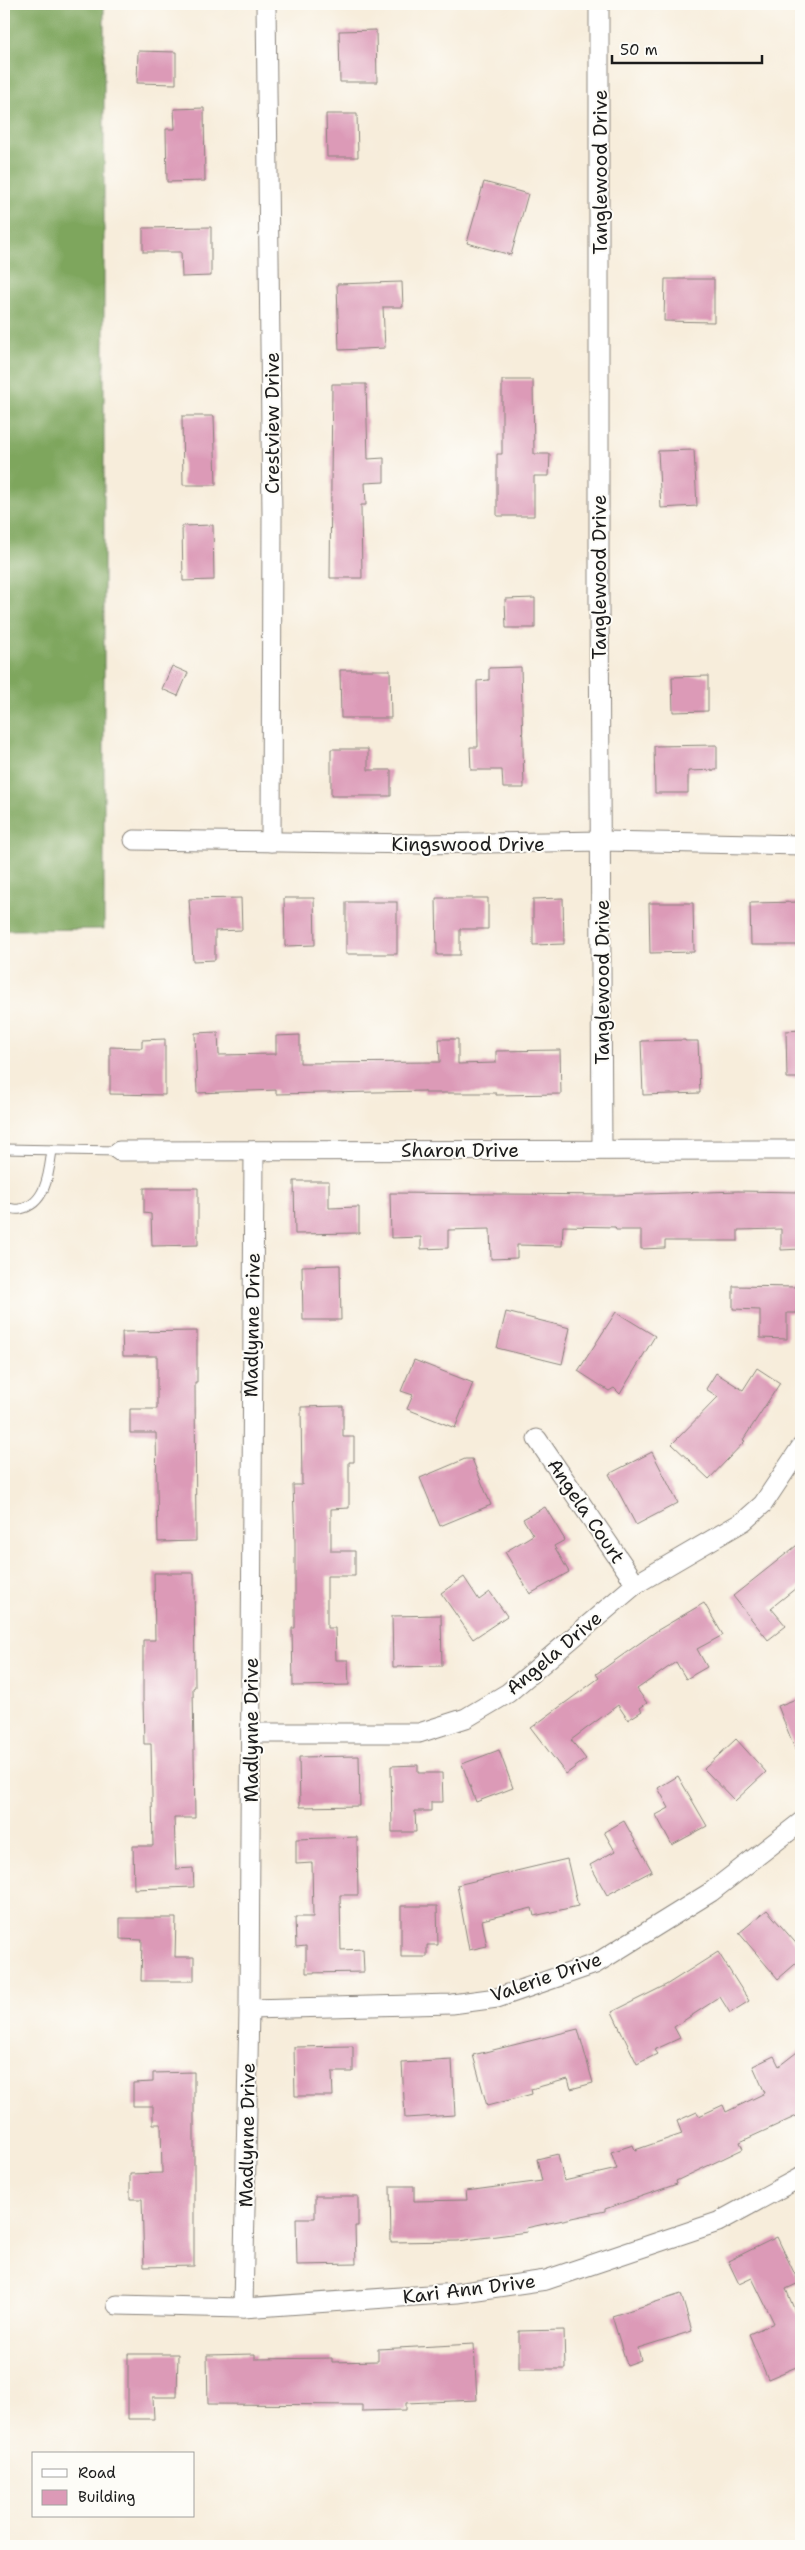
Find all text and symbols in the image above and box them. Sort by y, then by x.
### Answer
scale bar [612,32,762,64]
text: 50 m [620,40,658,60]
street label: Tanglewood Drive [588,90,613,254]
street label: Crestview Drive [260,352,285,494]
street label: Tanglewood Drive [587,495,612,659]
street label: Kingswood Drive [391,832,545,857]
street label: Tanglewood Drive [590,900,615,1064]
street label: Sharon Drive [401,1138,519,1163]
street label: Madlynne Drive [238,1252,266,1398]
street label: Angela Court [542,1454,630,1568]
street label: Angela Drive [501,1606,607,1700]
street label: Madlynne Drive [239,1658,264,1802]
street label: Valerie Drive [487,1946,605,2008]
street label: Madlynne Drive [233,2062,261,2208]
street label: Kari Ann Drive [401,2268,537,2310]
legend [32,2452,195,2518]
text: Road [78,2463,116,2483]
text: Building [78,2487,135,2507]

